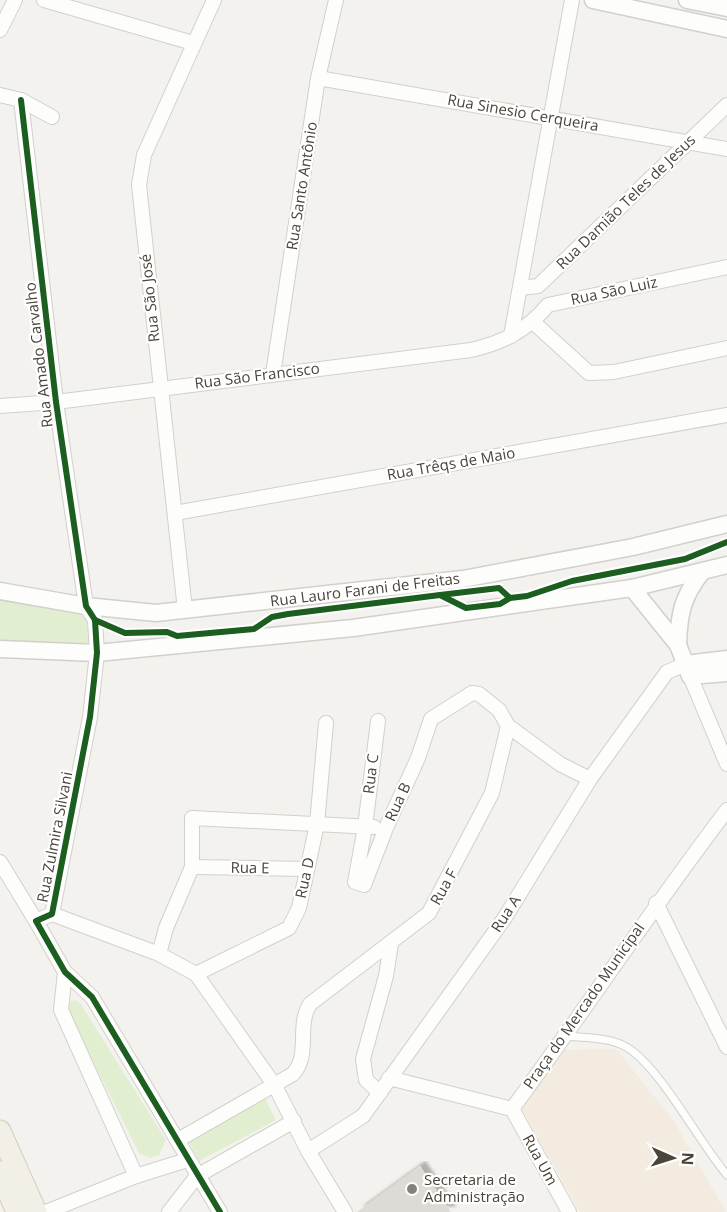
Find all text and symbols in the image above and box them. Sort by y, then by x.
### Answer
street label: Rua Sinesio Cerqueira [446,89,600,135]
street label: Rua Santo Antônio [281,120,321,251]
street label: Rua Damião Teles de Jesus [551,129,699,273]
street label: Rua São José [134,253,164,343]
street label: Rua São Luiz [569,271,659,309]
street label: Rua Amado Carvalho [19,281,57,429]
street label: Rua São Francisco [193,357,321,393]
street label: Rua Trêqs de Maio [385,442,517,484]
street label: Rua Lauro Farani de Freitas [269,567,461,611]
street label: Rua C [358,753,382,795]
street label: Rua Zulmira Silvani [32,770,77,904]
street label: Rua B [379,779,415,824]
street label: Rua D [290,855,318,900]
street label: Rua E [230,857,270,877]
street label: Rua F [425,865,461,908]
street label: Rua A [486,891,525,936]
street label: Praça do Mercado Municipal [518,918,648,1093]
north arrow [643,1128,703,1188]
street label: Rua Um [519,1130,563,1189]
text: N [677,1152,699,1166]
place label: Secretaria de Administração [424,1169,525,1206]
marker: Secretaria de Administração [405,1182,419,1196]

